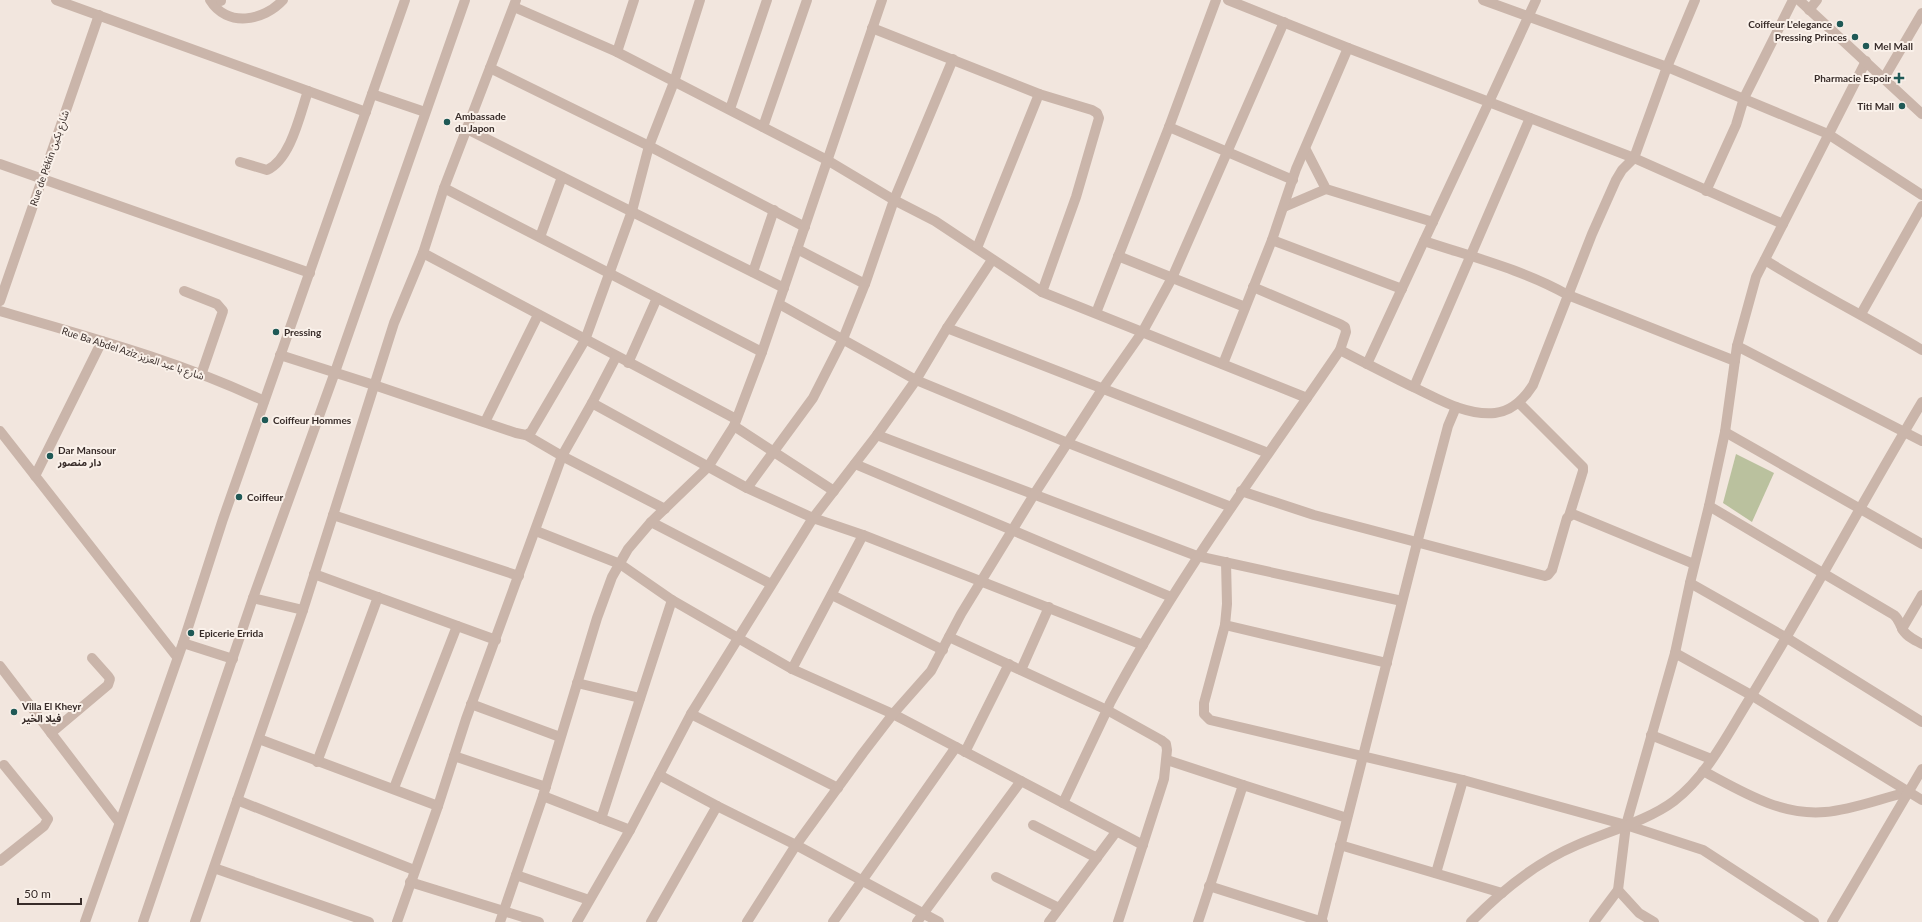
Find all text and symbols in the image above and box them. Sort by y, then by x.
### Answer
place label: Coiffeur L'elegance [1748,18,1833,30]
marker: Coiffeur L'elegance [1835,19,1845,29]
place label: Pressing Princes [1775,31,1848,43]
marker: Pressing Princes [1850,32,1860,42]
place label: Mel Mall [1874,40,1913,52]
marker: Mel Mall [1861,41,1871,51]
place label: Pharmacie Espoir [1814,72,1891,84]
marker: Pharmacie Espoir [1894,73,1904,83]
place label: Titi Mall [1857,100,1894,112]
marker: Titi Mall [1897,101,1907,111]
street label: Rue de Pékin شارع بكين [27,108,73,208]
place label: Ambassade du Japon [454,110,507,134]
marker: Ambassade du Japon [442,117,452,127]
street label: Rue Ba Abdel Aziz شارع با عبد العزيز [60,324,206,384]
place label: Pressing [284,326,322,338]
marker: Pressing [271,327,281,337]
place label: Coiffeur Hommes [273,414,352,426]
marker: Coiffeur Hommes [260,415,270,425]
place label: Dar Mansour دار منصور [57,444,116,469]
marker: Dar Mansour دار منصور [45,451,55,461]
place label: Coiffeur [247,491,283,503]
marker: Coiffeur [234,492,244,502]
place label: Epicerie Errida [199,627,263,639]
marker: Epicerie Errida [186,628,196,638]
place label: Villa El Kheyr فيلا الخير [21,700,82,725]
marker: Villa El Kheyr فيلا الخير [9,707,19,717]
scale bar [18,880,81,906]
text: 50 m [24,886,51,901]

